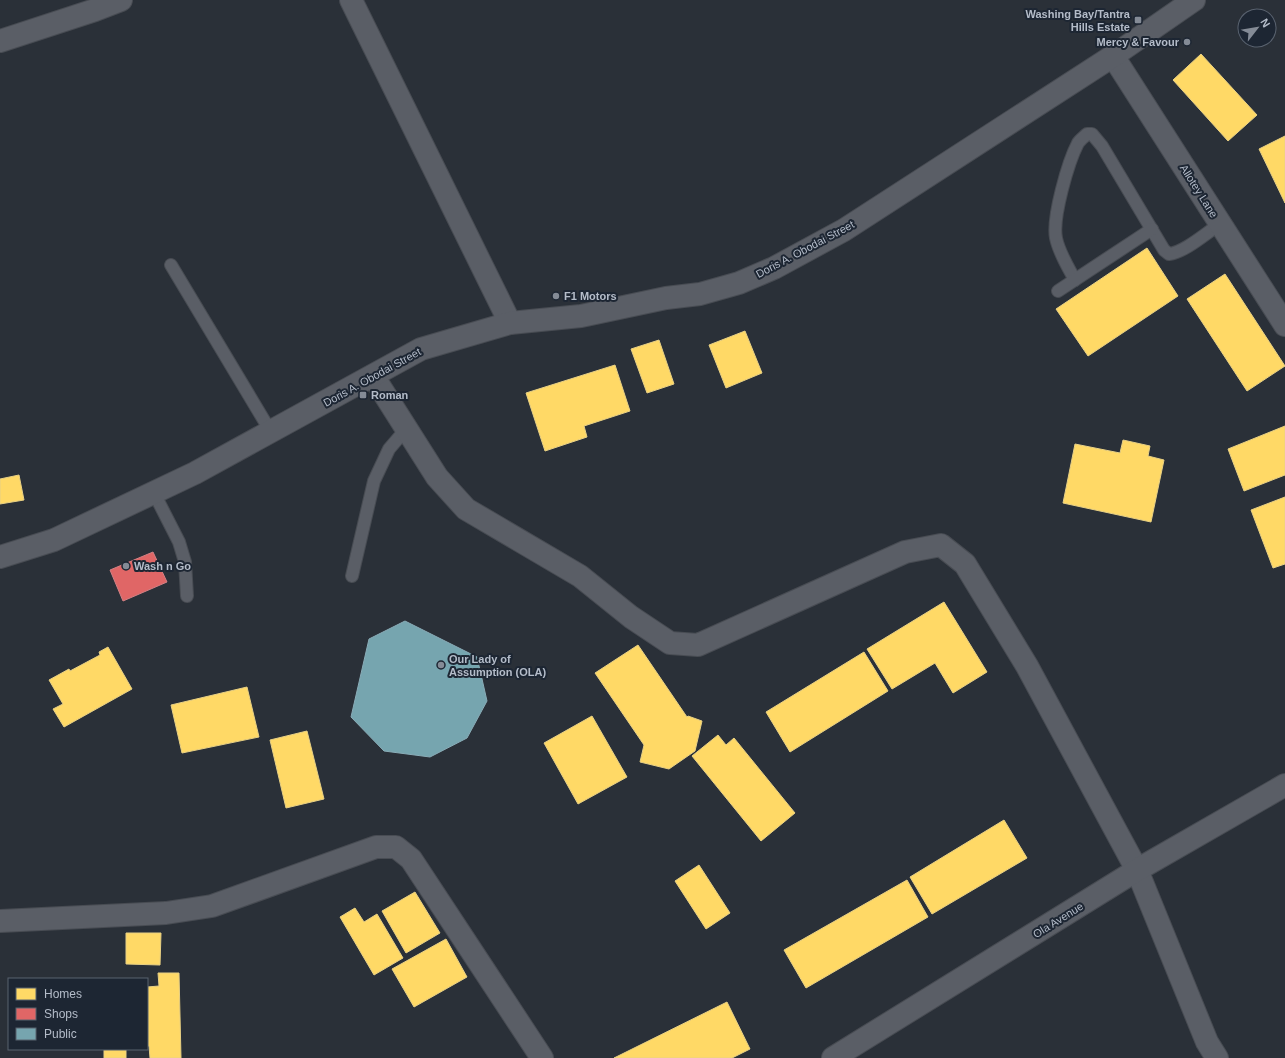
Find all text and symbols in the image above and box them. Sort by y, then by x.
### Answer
place label: Washing Bay/Tantra Hills Estate [1025,8,1131,33]
north arrow [1237,8,1277,48]
marker: Washing Bay/Tantra Hills Estate [1133,15,1143,25]
text: N [1258,16,1273,29]
place label: Mercy & Favour [1096,36,1180,48]
marker: Mercy & Favour [1182,37,1192,47]
street label: Allotey Lane [1178,162,1220,220]
street label: Doris A. Obodai Street [754,218,856,280]
place label: F1 Motors [564,290,617,302]
marker: F1 Motors [551,291,561,301]
street label: Doris A. Obodai Street [321,345,423,409]
place label: Roman [371,389,409,401]
marker: Roman [358,390,368,400]
place label: Wash n Go [134,560,191,572]
marker: Wash n Go [121,561,131,571]
place label: Our Lady of Assumption (OLA) [449,653,546,678]
marker: Our Lady of Assumption (OLA) [436,660,446,670]
street label: Ola Avenue [1031,900,1085,940]
legend [8,978,148,1050]
text: Homes [44,987,82,1001]
text: Shops [44,1007,78,1021]
text: Public [44,1027,77,1041]

